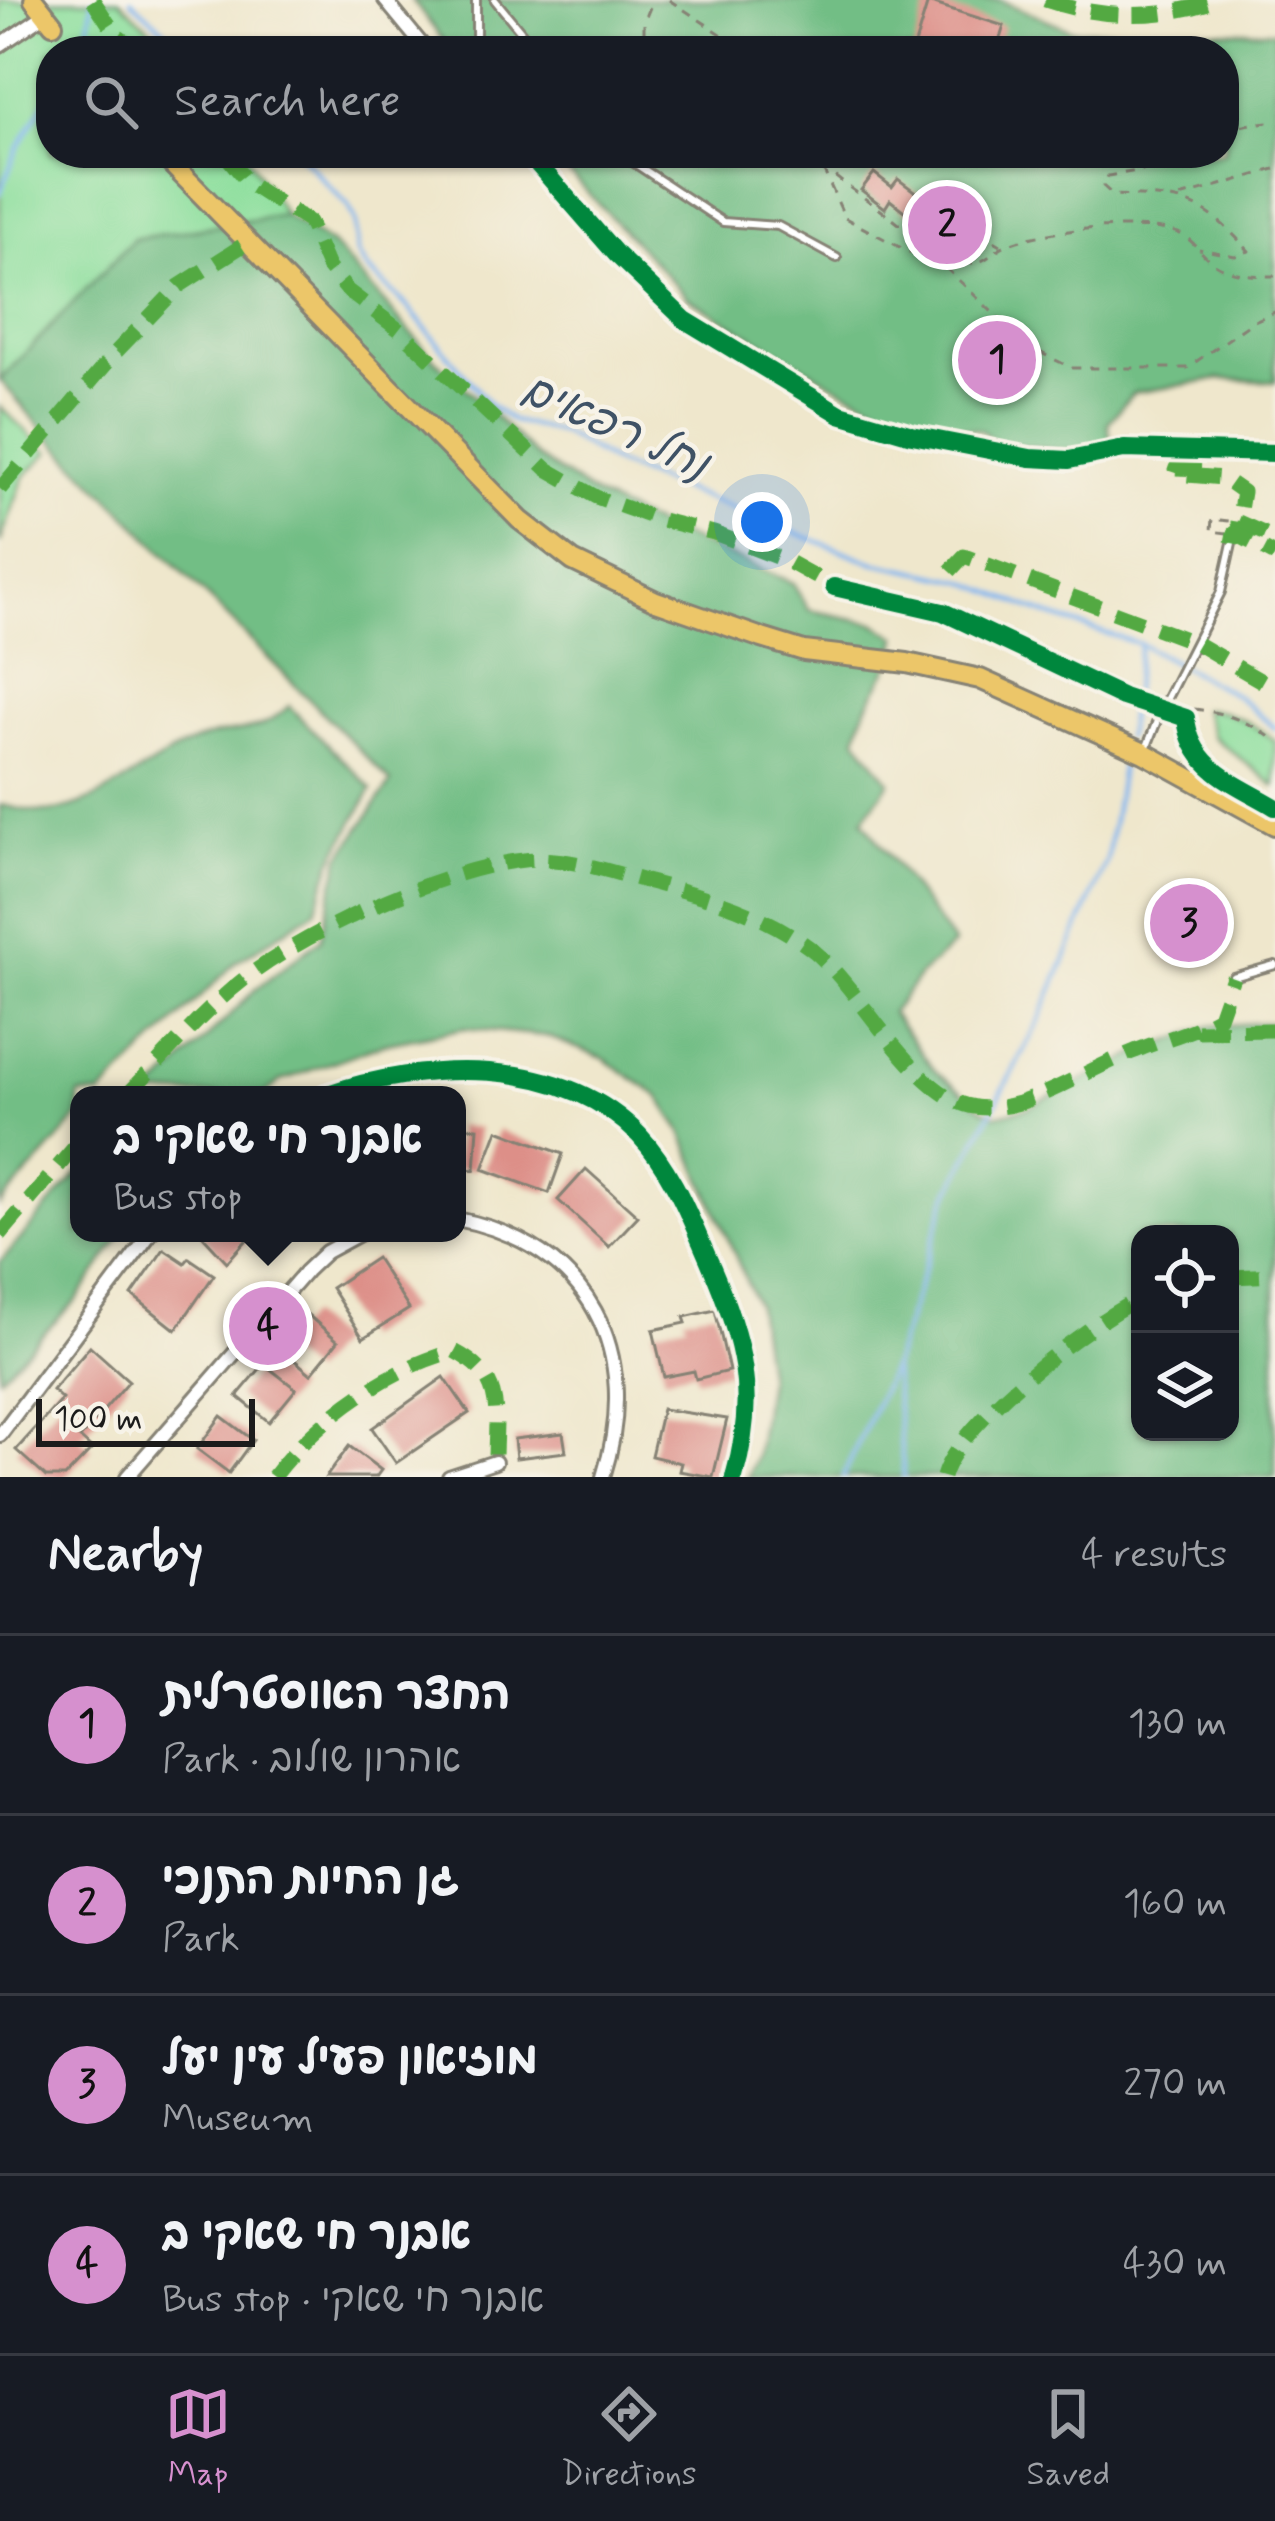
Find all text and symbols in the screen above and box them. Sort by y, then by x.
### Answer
search box [36,36,1239,168]
icon: search [78,69,144,135]
text: Search here [174,73,401,132]
pin: 2 [908,180,986,270]
pin: 1 [958,315,1036,405]
water label: נחל רפאים [512,361,720,497]
your location [732,492,792,552]
pin: 3 [1150,878,1228,968]
popup [70,1086,466,1242]
text: אבנר חי שאקי ב [114,1110,422,1169]
text: Bus stop [114,1173,243,1224]
map controls [1131,1225,1239,1441]
button: locate [1131,1225,1239,1333]
pin: 4 [229,1281,307,1371]
button: layers [1131,1333,1239,1441]
scale bar [36,1393,255,1446]
text: 100 m [54,1398,143,1442]
text: Nearby [48,1522,203,1588]
text: 4 results [1081,1530,1227,1581]
text: החצר האוסטרלית [162,1666,510,1725]
text: 1 [78,1699,96,1750]
text: 130 m [1128,1699,1227,1750]
text: Park · אהרון שולוב [162,1735,461,1786]
text: גן החיות התנכי [162,1851,459,1910]
text: 2 [77,1879,97,1930]
text: 160 m [1123,1879,1227,1930]
text: Park [162,1914,240,1965]
text: מוזיאון פעיל עין יעל [162,2031,538,2090]
text: 3 [78,2059,96,2110]
text: 270 m [1123,2059,1227,2110]
text: Museum [162,2094,314,2145]
text: אבנר חי שאקי ב [162,2206,471,2265]
text: 4 [76,2239,98,2290]
text: 430 m [1123,2239,1227,2290]
text: Bus stop · אבנר חי שאקי [162,2275,544,2326]
tab: Map [165,2381,231,2497]
tab: Directions [561,2381,697,2497]
tab: Saved [1027,2381,1110,2497]

